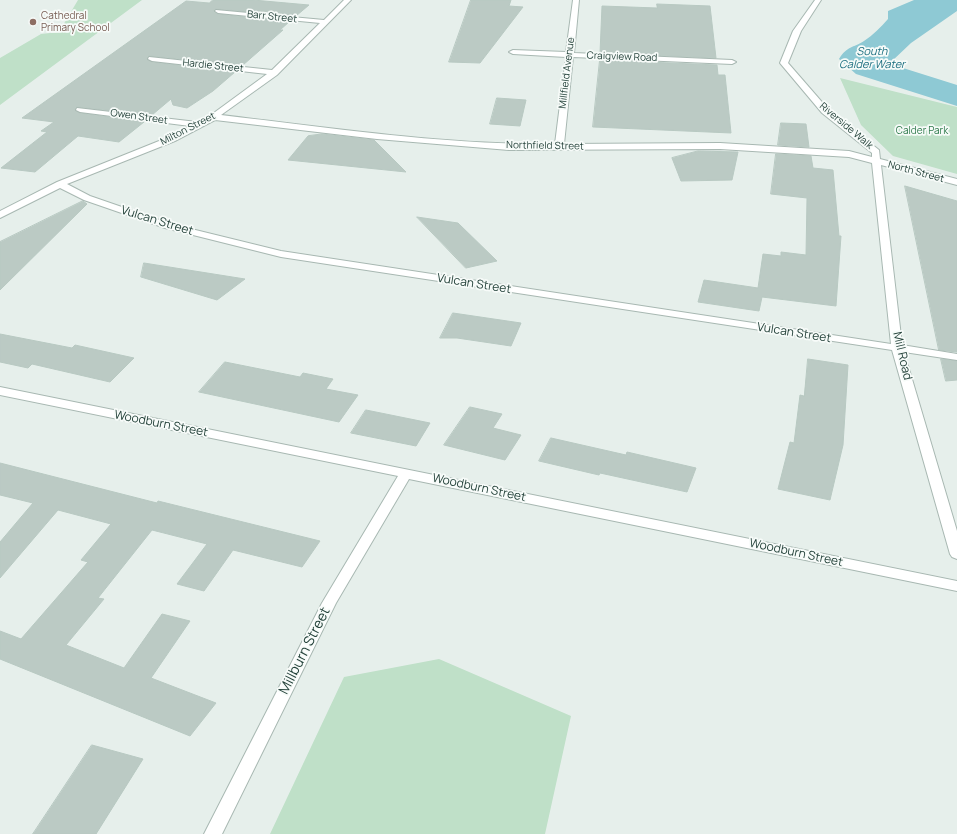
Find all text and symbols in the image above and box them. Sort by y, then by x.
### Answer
street label: Barr Street [246,8,298,26]
place label: Cathedral Primary School [41,10,110,34]
marker: Cathedral Primary School [28,17,38,27]
street label: Millfield Avenue [557,37,577,109]
water label: South Calder Water [839,45,905,71]
street label: Craigview Road [586,50,658,64]
street label: Hardie Street [182,57,244,75]
street label: Riverside Walk [817,100,875,152]
street label: Owen Street [110,107,168,127]
street label: Milton Street [158,110,218,148]
park label: Calder Park [896,125,948,137]
street label: Northfield Street [506,139,584,153]
street label: North Street [887,159,945,185]
street label: Vulcan Street [119,203,195,239]
street label: Vulcan Street [436,271,512,297]
street label: Vulcan Street [756,320,832,346]
street label: Mill Road [889,330,915,382]
street label: Woodburn Street [113,408,209,440]
street label: Woodburn Street [431,471,527,505]
street label: Woodburn Street [748,536,844,570]
street label: Millburn Street [276,605,334,697]

